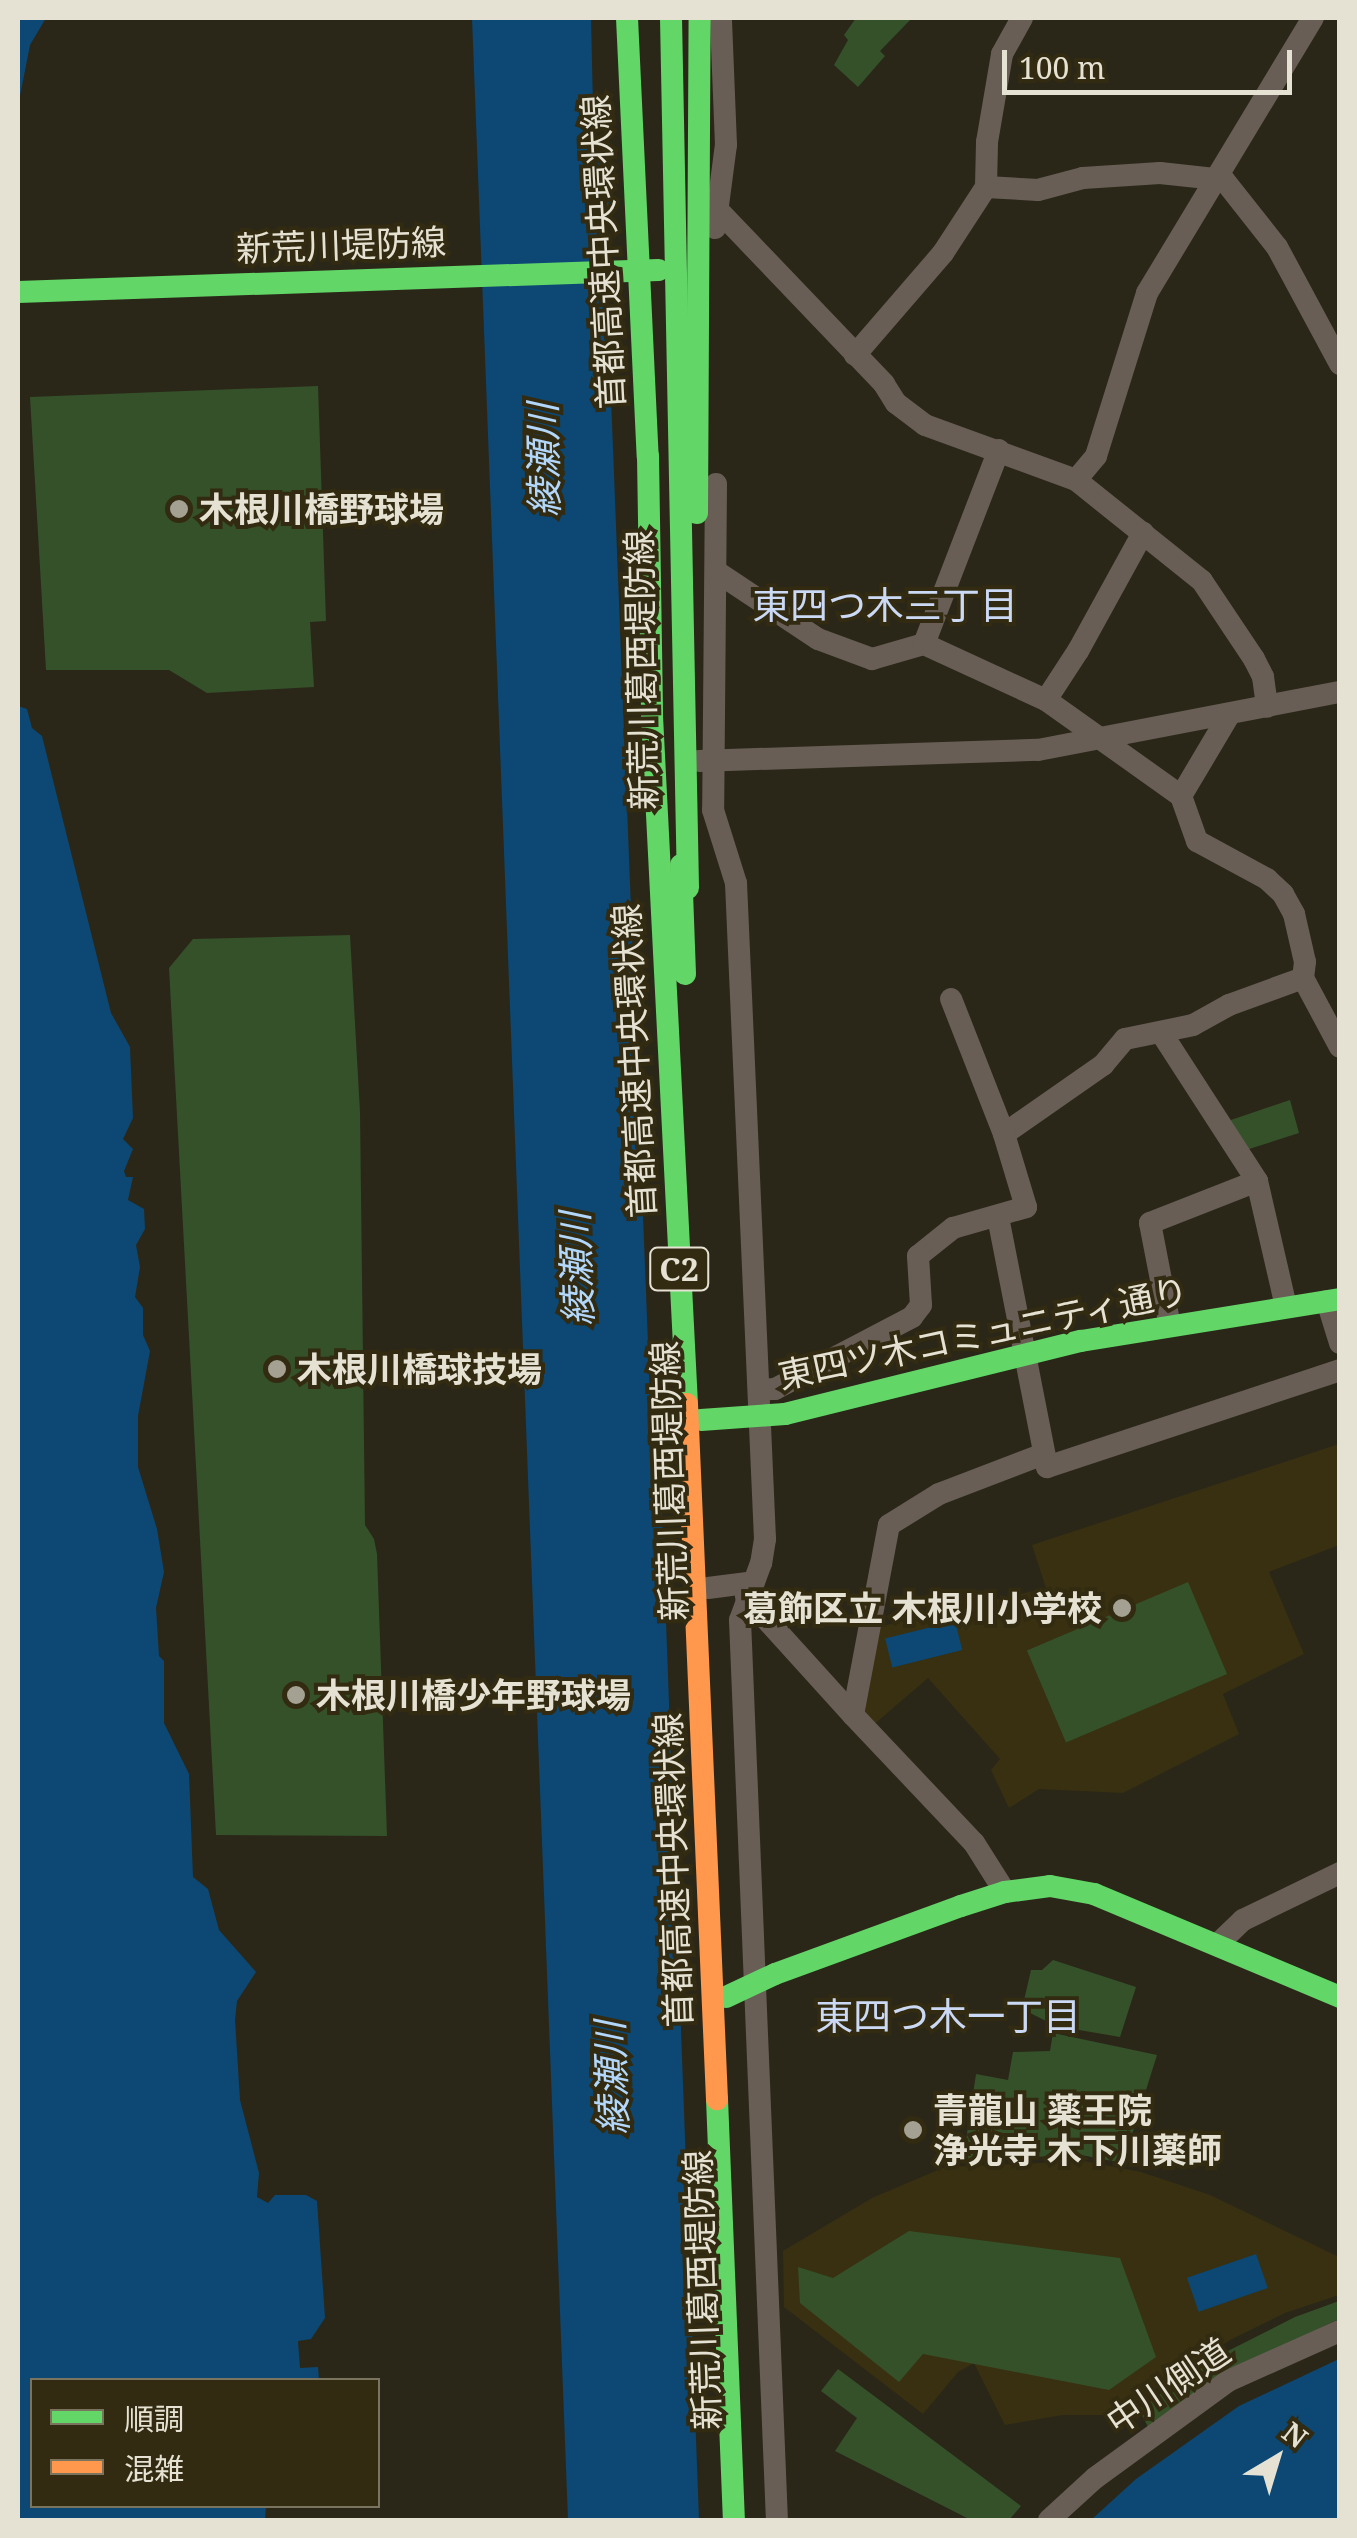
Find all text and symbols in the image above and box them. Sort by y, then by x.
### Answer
scale bar [1007,30,1297,92]
text: 100 m [1019,47,1105,88]
street label: 首都高速中央環状線 [574,94,632,410]
street label: 新荒川堤防線 [235,220,447,270]
water label: 綾瀬川 [519,403,567,517]
place label: 木根川橋野球場 [199,488,444,530]
marker: 木根川橋野球場 [168,498,190,520]
street label: 新荒川葛西堤防線 [618,530,664,810]
district label: 東四つ木三丁目 [752,582,1018,628]
street label: 首都高速中央環状線 [605,903,663,1219]
water label: 綾瀬川 [551,1211,601,1327]
road number: C2 [649,1242,709,1296]
street label: 東四ツ木コミュニティ通り [773,1269,1193,1397]
street label: 新荒川葛西堤防線 [643,1340,695,1622]
place label: 木根川橋球技場 [297,1348,542,1390]
marker: 木根川橋球技場 [266,1358,288,1380]
place label: 葛飾区立 木根川小学校 [743,1587,1102,1629]
marker: 葛飾区立 木根川小学校 [1111,1597,1133,1619]
place label: 木根川橋少年野球場 [316,1674,631,1716]
marker: 木根川橋少年野球場 [285,1684,307,1706]
street label: 首都高速中央環状線 [647,1712,699,2028]
district label: 東四つ木一丁目 [815,1993,1081,2039]
water label: 綾瀬川 [586,2020,636,2136]
place label: 青龍山 薬王院 浄光寺 木下川薬師 [933,2089,1222,2171]
marker: 青龍山 薬王院 浄光寺 木下川薬師 [902,2119,924,2141]
street label: 新荒川葛西堤防線 [676,2149,728,2431]
street label: 中川側道 [1098,2329,1238,2443]
legend [30,2378,380,2508]
text: 順調 [124,2398,184,2439]
north arrow [1227,2408,1327,2508]
text: N [1275,2413,1316,2456]
text: 混雑 [124,2448,184,2489]

